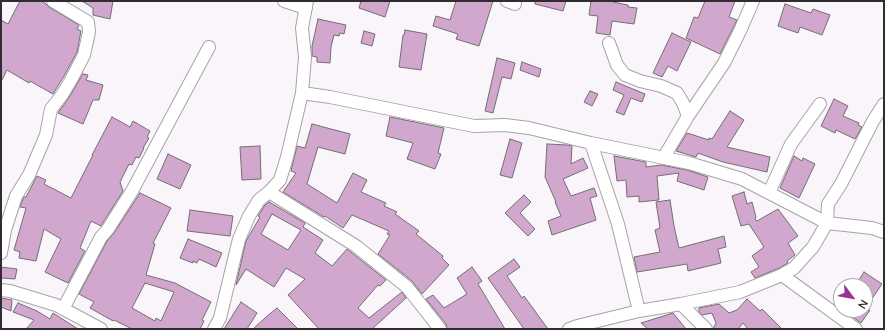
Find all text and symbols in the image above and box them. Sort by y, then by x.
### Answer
north arrow [833,278,873,318]
text: N [854,297,871,312]

